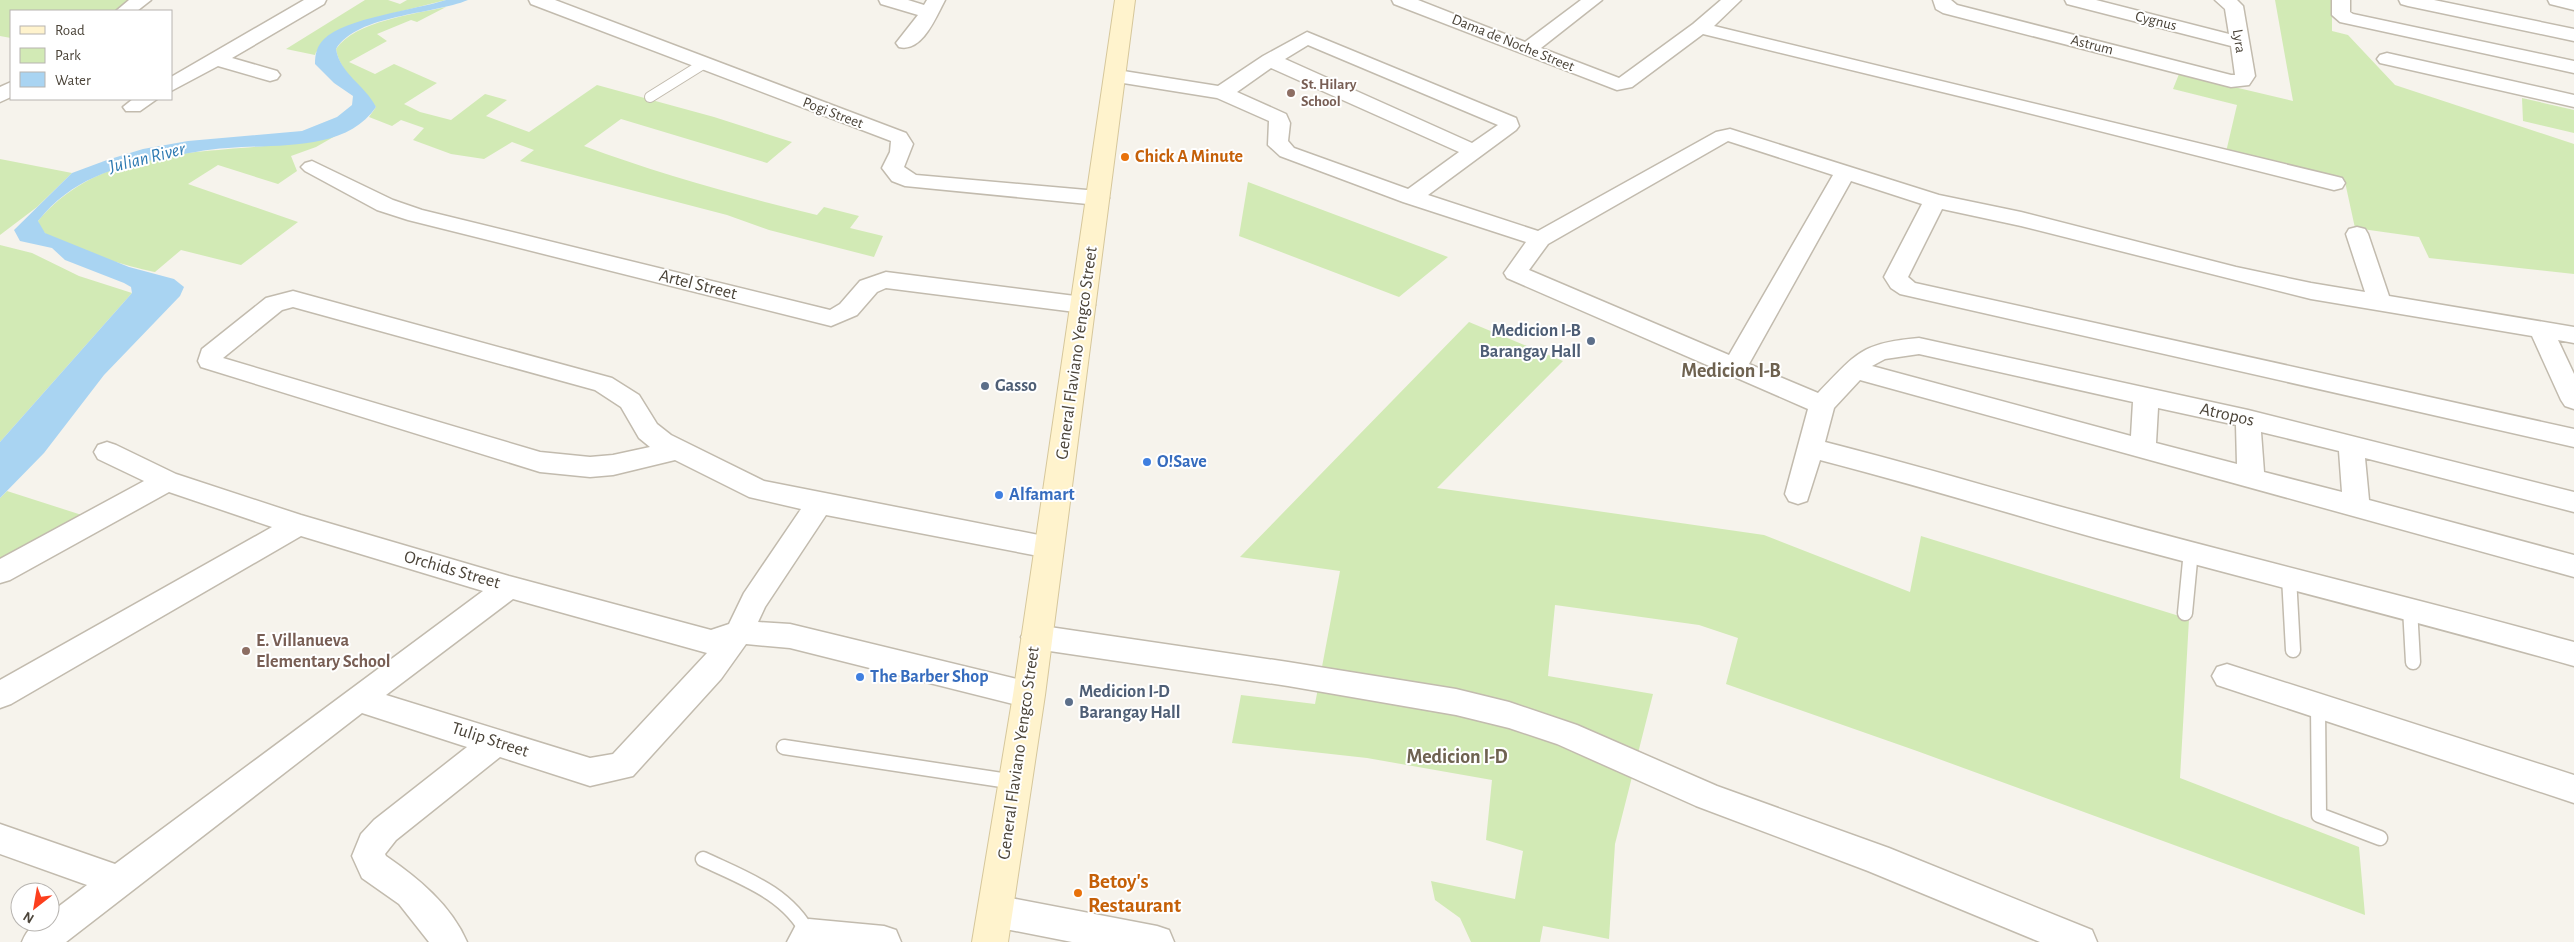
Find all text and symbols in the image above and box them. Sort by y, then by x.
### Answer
street label: Cygnus [2134,9,2178,33]
legend [10,10,172,100]
street label: Dama de Noche Street [1450,12,1577,74]
text: Road [55,23,85,38]
street label: Lyra [2230,28,2248,54]
street label: Astrum [2069,32,2115,58]
text: Park [55,48,81,63]
text: Water [55,73,91,88]
place label: St. Hilary School [1301,77,1357,109]
marker: St. Hilary School [1285,87,1297,99]
street label: Pogi Street [801,95,865,131]
water label: Julian River [106,139,188,177]
place label: Chick A Minute [1135,148,1243,166]
marker: Chick A Minute [1119,151,1131,163]
street label: General Flaviano Yengco Street [1053,245,1101,461]
street label: Artel Street [657,267,739,303]
place label: Medicion I-B Barangay Hall [1479,322,1581,361]
marker: Medicion I-B Barangay Hall [1585,335,1597,347]
district label: Medicion I-B [1681,361,1781,381]
place label: Gasso [995,377,1037,395]
marker: Gasso [979,380,991,392]
street label: Atropos [2198,400,2256,430]
place label: O!Save [1157,453,1207,471]
marker: O!Save [1141,456,1153,468]
place label: Alfamart [1009,486,1075,504]
marker: Alfamart [993,489,1005,501]
street label: Orchids Street [402,548,502,592]
place label: E. Villanueva Elementary School [256,632,391,671]
marker: E. Villanueva Elementary School [240,645,252,657]
street label: General Flaviano Yengco Street [995,645,1043,861]
place label: The Barber Shop [870,668,989,686]
marker: The Barber Shop [854,671,866,683]
place label: Medicion I-D Barangay Hall [1079,683,1181,722]
marker: Medicion I-D Barangay Hall [1063,696,1075,708]
street label: Tulip Street [449,719,531,761]
district label: Medicion I-D [1407,747,1507,767]
place label: Betoy's Restaurant [1088,871,1181,916]
north arrow [10,882,60,932]
marker: Betoy's Restaurant [1072,887,1084,899]
text: N [21,909,37,926]

